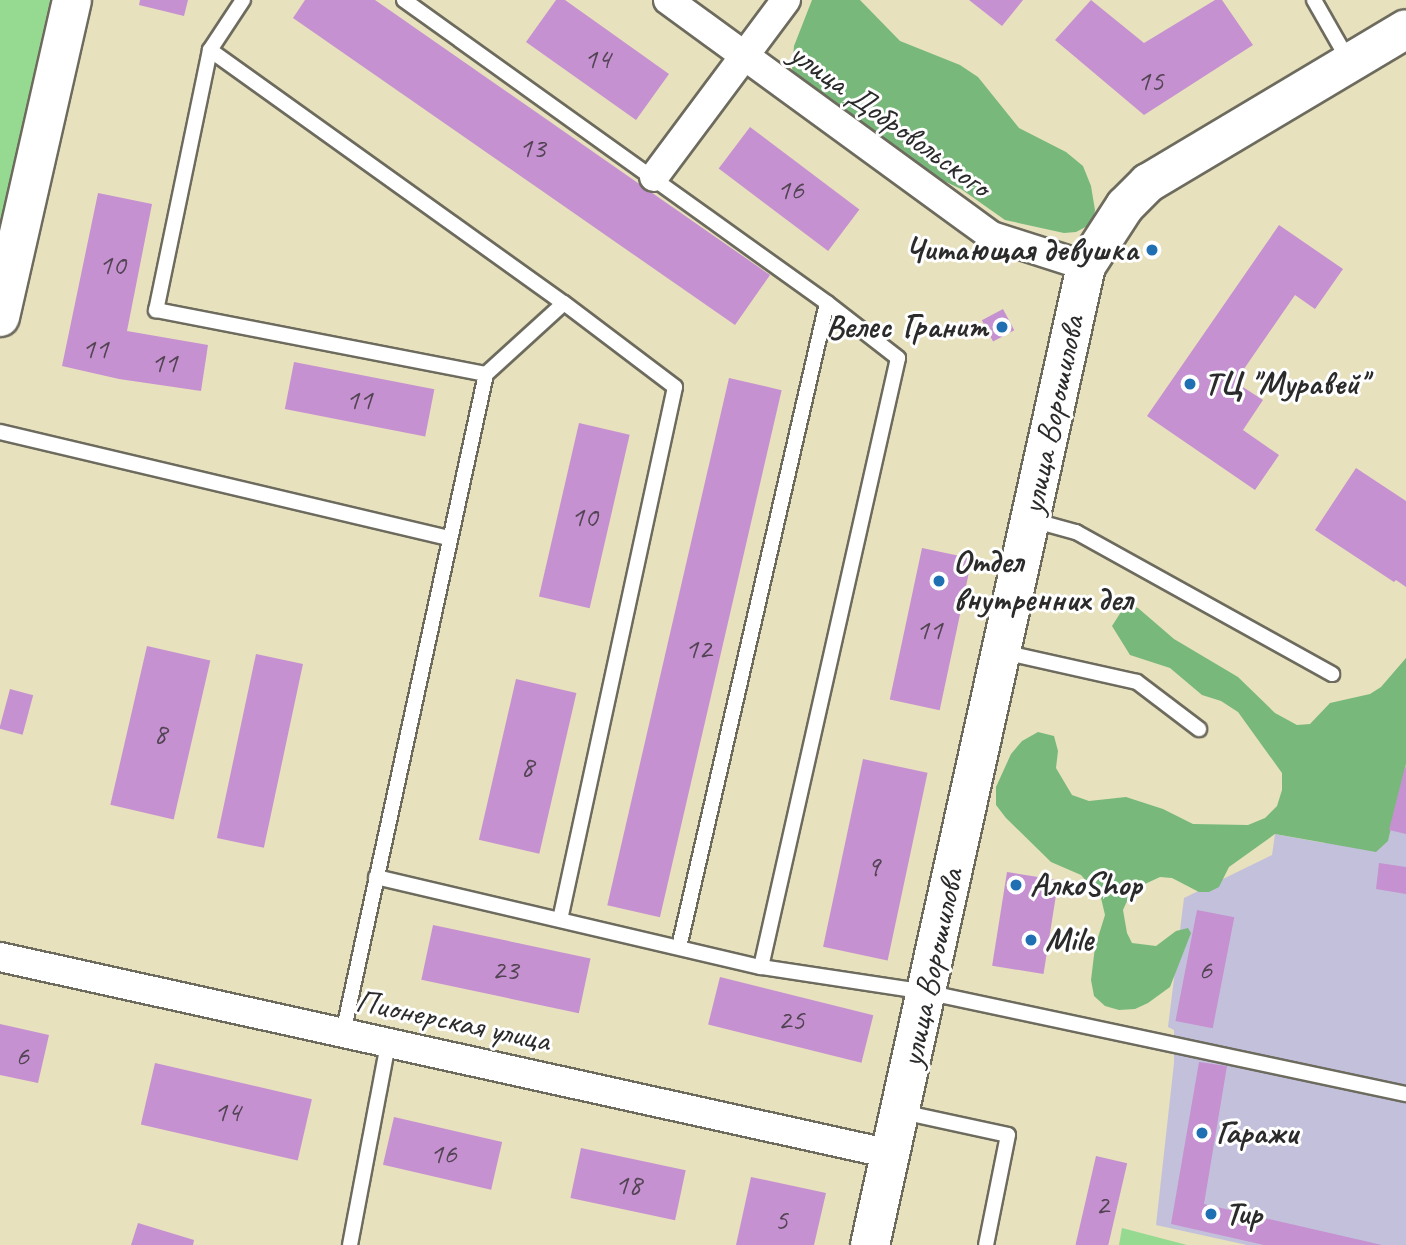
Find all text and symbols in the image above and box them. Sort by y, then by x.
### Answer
street label: улица Добровольского [781,34,999,206]
house number: 14 [584,40,610,76]
house number: 15 [1137,62,1163,98]
house number: 13 [519,129,545,165]
house number: 16 [777,171,803,207]
place label: Читающая девушка [905,230,1138,270]
marker: Читающая девушка [1144,242,1160,258]
house number: 10 [99,246,125,282]
place label: Велес Гранит [827,307,988,347]
street label: улица Ворошилова [1013,313,1093,517]
marker: Велес Гранит [994,319,1010,335]
house number: 11 [82,330,108,366]
house number: 11 [151,344,177,380]
place label: ТЦ "Муравей" [1204,364,1367,404]
marker: ТЦ "Муравей" [1182,376,1198,392]
house number: 11 [346,381,372,417]
house number: 10 [571,498,597,534]
place label: Отдел внутренних дел [953,542,1133,620]
marker: Отдел внутренних дел [931,573,947,589]
house number: 11 [916,611,942,647]
house number: 12 [685,630,711,666]
house number: 8 [153,715,167,751]
house number: 8 [520,748,534,784]
house number: 9 [866,848,880,884]
place label: АлкоShop [1030,865,1141,905]
street label: улица Ворошилова [892,866,972,1070]
marker: АлкоShop [1008,877,1024,893]
place label: Mile [1045,920,1093,960]
marker: Mile [1023,932,1039,948]
house number: 23 [492,951,518,987]
house number: 6 [1198,951,1212,987]
street label: Пионерская улица [351,981,555,1061]
house number: 25 [778,1001,804,1037]
house number: 6 [15,1037,29,1073]
house number: 14 [214,1093,240,1129]
place label: Гаражи [1216,1113,1298,1153]
marker: Гаражи [1194,1125,1210,1141]
house number: 16 [430,1135,456,1171]
house number: 18 [615,1166,641,1202]
house number: 2 [1095,1186,1109,1222]
place label: Тир [1225,1194,1261,1234]
house number: 5 [774,1201,788,1237]
marker: Тир [1203,1206,1219,1222]

